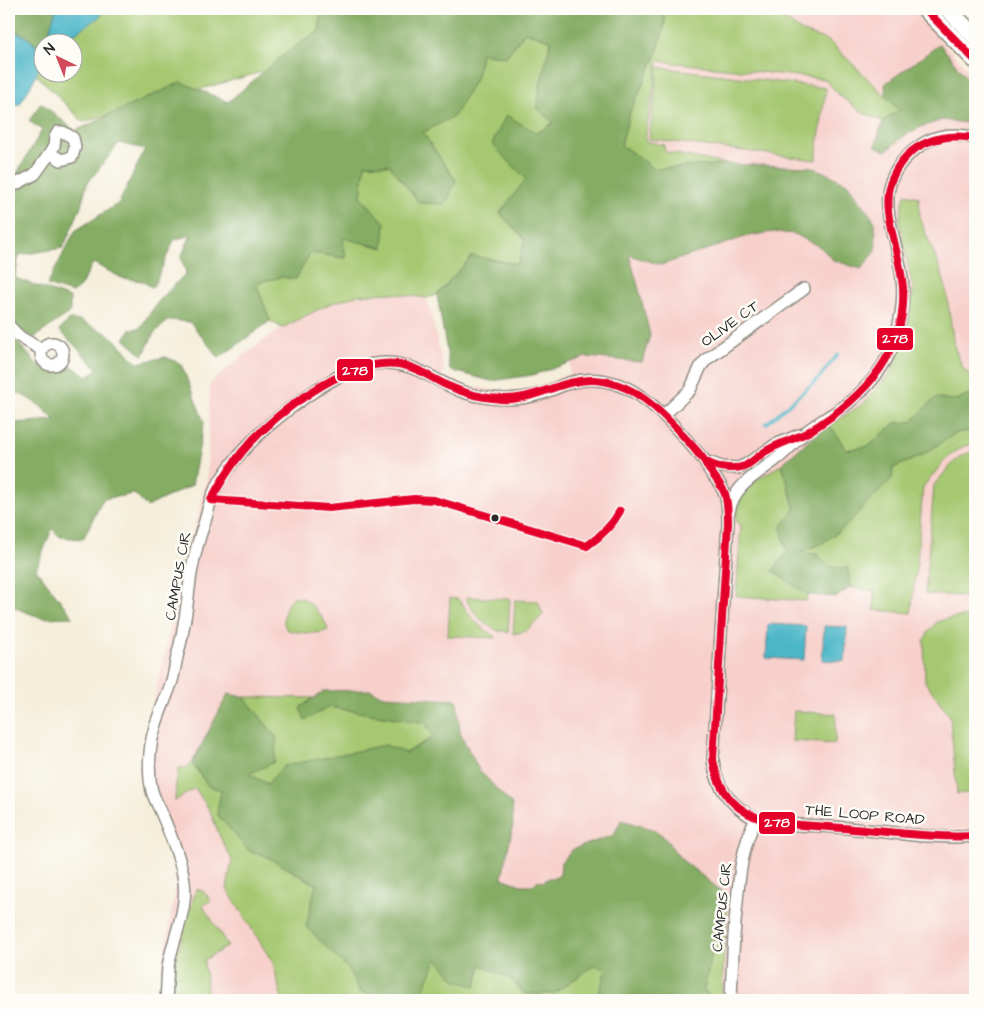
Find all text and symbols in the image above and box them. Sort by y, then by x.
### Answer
north arrow [32,32,82,82]
text: N [40,39,60,60]
street label: OLIVE CT [697,295,764,352]
line badge: 278 [876,327,914,351]
text: 278 [881,329,908,349]
line badge: 278 [336,358,374,382]
text: 278 [341,361,368,381]
unlabelled marker [490,513,500,523]
street label: CAMPUS CIR [160,530,196,622]
street label: THE LOOP ROAD [805,799,926,831]
line badge: 278 [758,811,796,835]
text: 278 [763,813,790,833]
street label: CAMPUS CIR [707,861,737,953]

